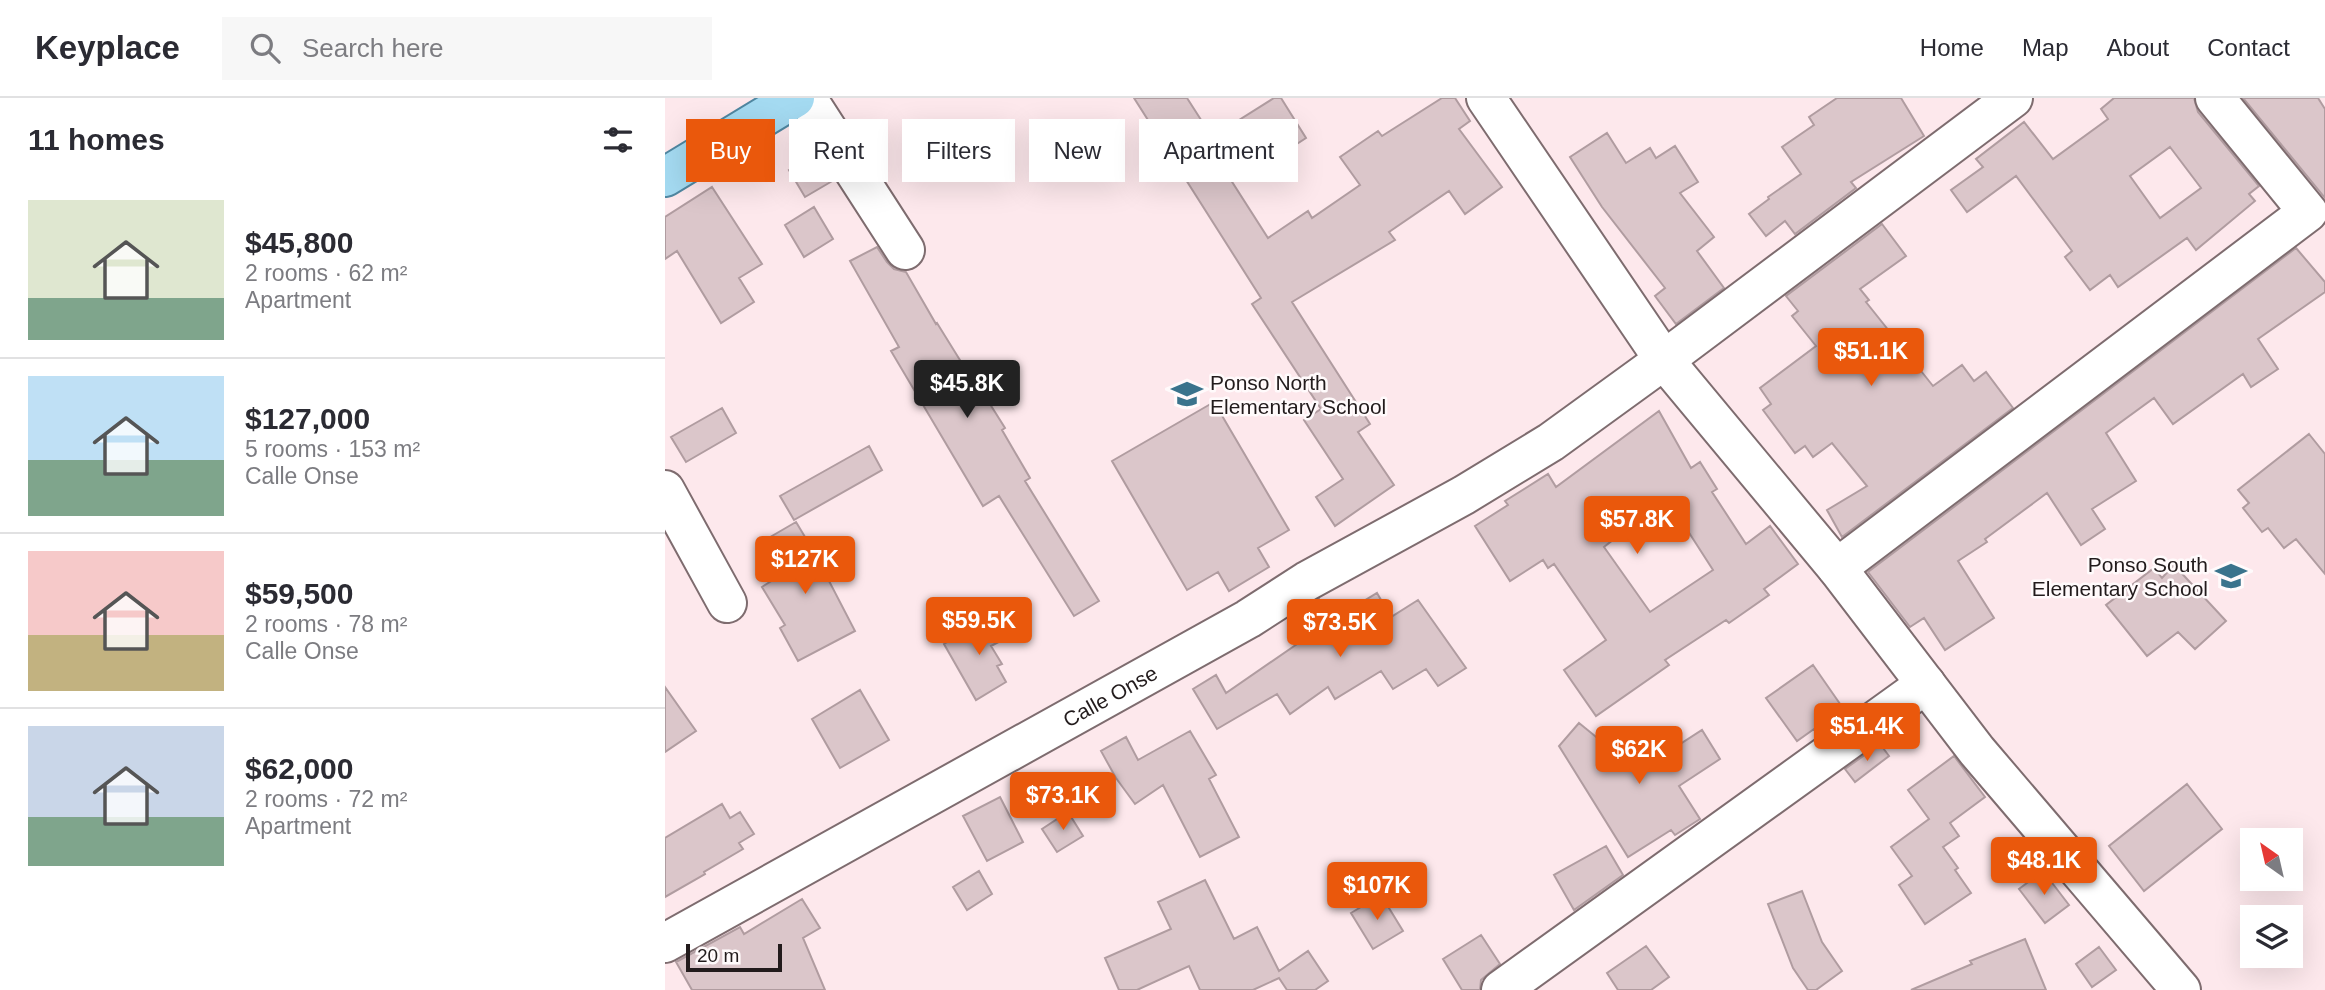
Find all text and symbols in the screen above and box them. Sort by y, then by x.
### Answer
search box [222,17,712,80]
text: Keyplace [35,29,180,66]
icon: search [246,29,284,67]
text: Search here [302,33,444,63]
text: Home [1920,34,1984,61]
text: Map [2022,34,2069,61]
text: About [2107,34,2169,61]
text: Contact [2207,34,2290,61]
chip: Buy [686,119,775,182]
chip: Rent [789,119,888,182]
chip: Filters [902,119,1015,182]
chip: New [1029,119,1125,182]
chip: Apartment [1139,119,1298,182]
icon: filters [599,121,637,159]
text: 11 homes [28,123,165,156]
text: $45,800 [245,226,353,259]
icon: home [84,228,168,312]
text: 2 rooms · 62 m² [245,260,407,286]
text: Apartment [245,287,351,313]
pin: $51.1K [1814,328,1928,388]
text: $51.1K [1834,338,1908,364]
pin: $45.8K [910,360,1024,420]
text: $45.8K [930,370,1004,396]
place label: Ponso North Elementary School [1210,371,1386,418]
school or university icon: Ponso North Elementary School [1170,377,1204,411]
text: $127,000 [245,402,370,435]
icon: home [84,404,168,488]
text: 5 rooms · 153 m² [245,436,420,462]
text: Calle Onse [245,463,359,489]
pin: $57.8K [1580,496,1694,556]
text: $57.8K [1600,506,1674,532]
pin: $127K [756,536,854,596]
text: $127K [771,546,839,572]
place label: Ponso South Elementary School [2032,553,2208,600]
school or university icon: Ponso South Elementary School [2214,559,2248,593]
text: $59,500 [245,577,353,610]
icon: home [84,579,168,663]
pin: $59.5K [922,598,1036,657]
pin: $73.5K [1283,600,1397,659]
text: $59.5K [942,607,1016,633]
text: $73.5K [1303,609,1377,635]
text: 2 rooms · 78 m² [245,611,407,637]
text: Calle Onse [245,638,359,664]
street label: Calle Onse [1059,660,1161,731]
pin: $51.4K [1810,704,1924,763]
text: $51.4K [1830,713,1904,739]
pin: $62K [1598,726,1680,786]
text: $62K [1612,736,1666,762]
text: $62,000 [245,752,353,785]
icon: home [84,754,168,838]
pin: $73.1K [1006,772,1120,832]
text: $73.1K [1026,782,1100,808]
text: 2 rooms · 72 m² [245,786,407,812]
text: Apartment [245,813,351,839]
north arrow [2240,828,2303,891]
map controls [2240,828,2303,968]
pin: $48.1K [1987,838,2101,897]
text: $48.1K [2007,847,2081,873]
pin: $107K [1328,862,1426,922]
text: $107K [1343,872,1411,898]
button: layers [2240,905,2303,968]
scale bar [686,941,782,973]
text: 20 m [697,945,739,966]

